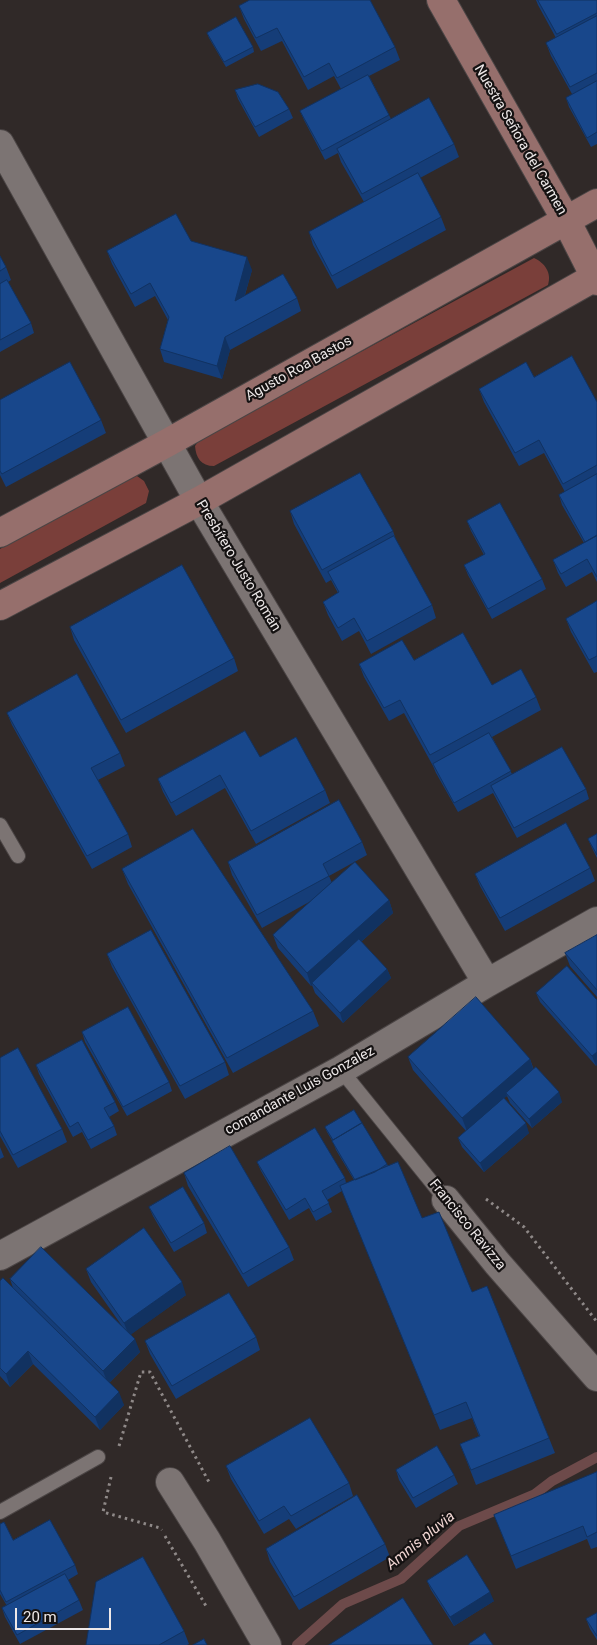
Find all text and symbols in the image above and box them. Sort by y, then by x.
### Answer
street label: Nuestra Señora del Carmen [470,62,570,218]
street label: Agusto Roa Bastos [243,333,355,405]
street label: Presbítero Justo Román [192,497,284,635]
street label: comandante Luis Gonzalez [222,1043,378,1139]
street label: Francisco Ravizza [425,1176,509,1274]
water label: Amnis pluvia [383,1508,459,1574]
scale bar [18,1598,114,1630]
text: 20 m [23,1608,57,1626]

